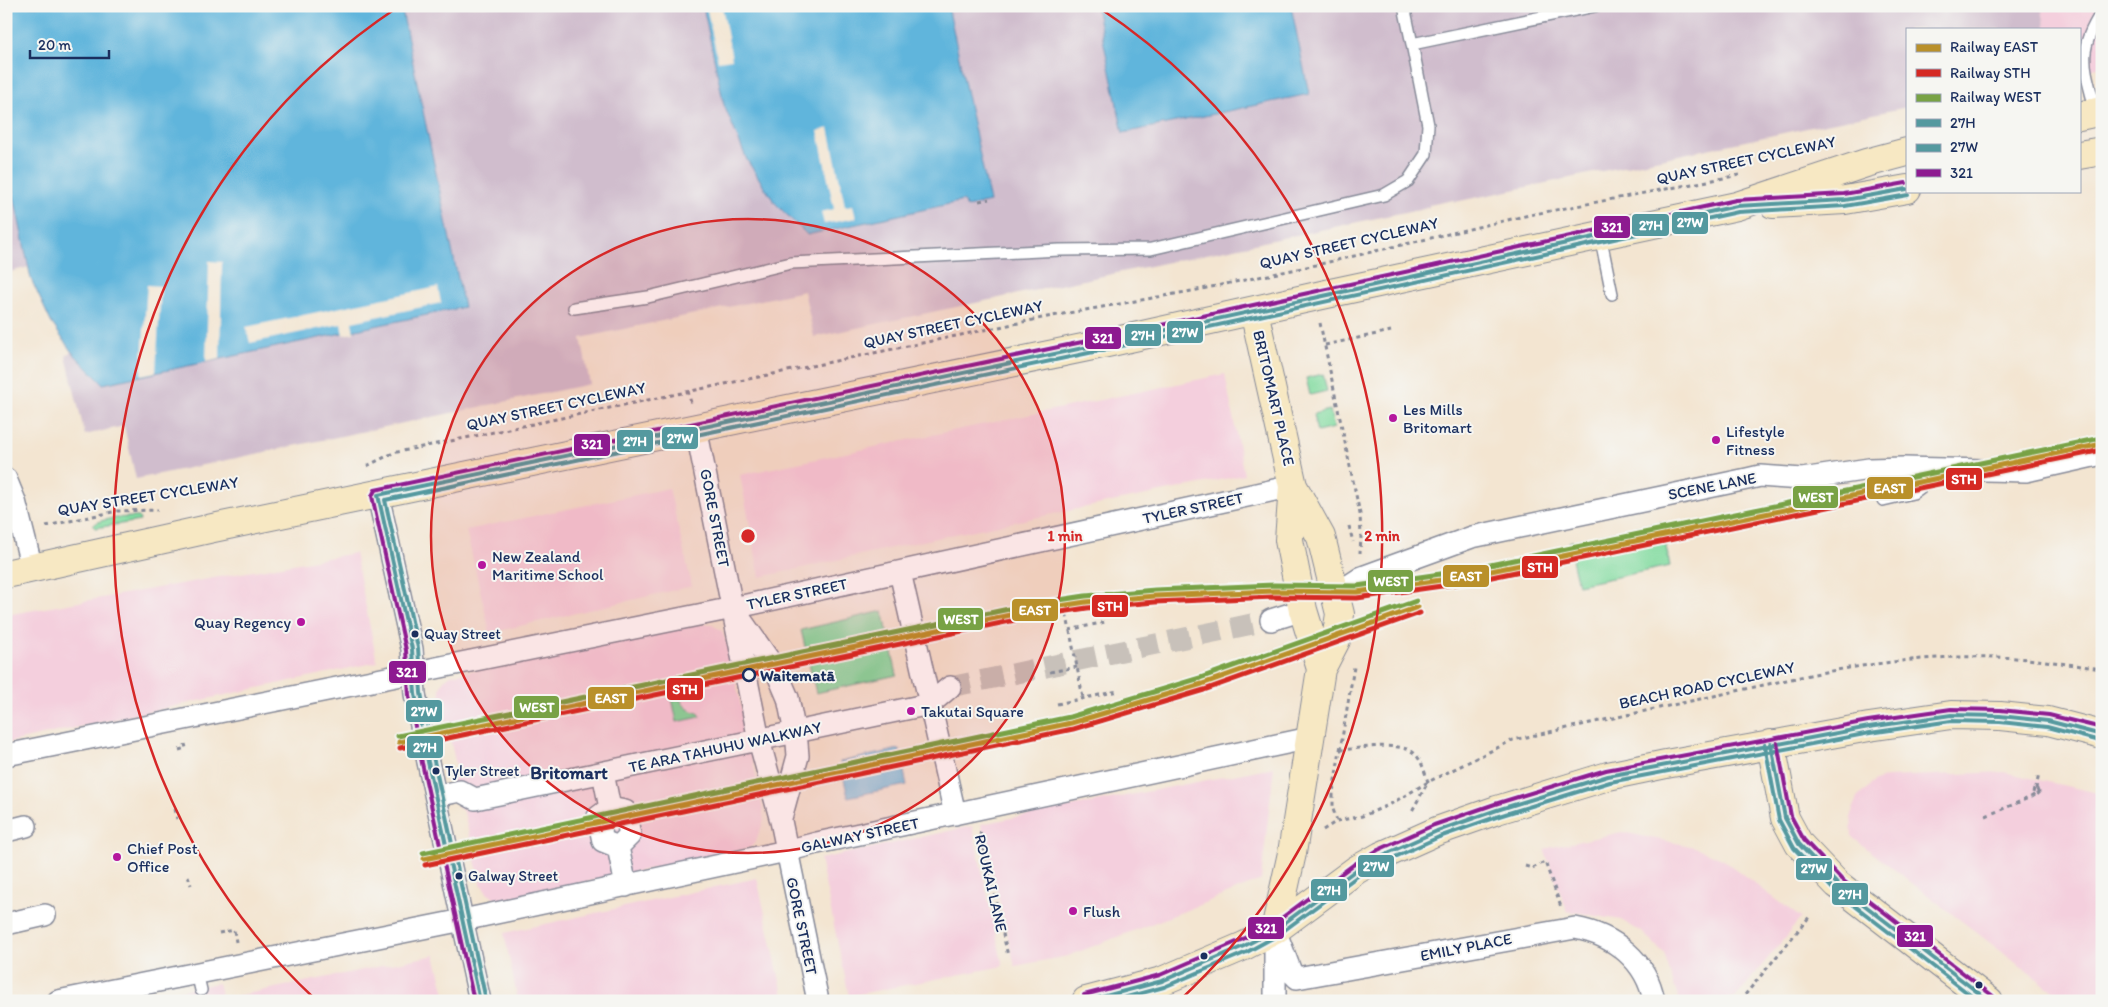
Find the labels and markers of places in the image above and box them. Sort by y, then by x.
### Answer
place label: Les Mills Britomart [1403,400,1472,437]
marker: Les Mills Britomart [1387,412,1399,424]
place label: Lifestyle Fitness [1726,422,1785,459]
marker: Lifestyle Fitness [1710,434,1722,446]
centre of rings [739,527,757,545]
place label: New Zealand Maritime School [492,547,604,584]
marker: New Zealand Maritime School [476,559,488,571]
place label: Quay Regency [194,613,291,632]
marker: Quay Regency [295,616,307,628]
place label: Quay Street [424,625,501,643]
marker: Quay Street [410,629,420,639]
place label: Waitematā [760,666,835,685]
marker: Waitematā [742,668,756,682]
place label: Takutai Square [921,702,1024,721]
marker: Takutai Square [905,705,917,717]
place label: Tyler Street [445,762,520,780]
marker: Tyler Street [431,766,441,776]
place label: Chief Post Office [127,839,198,876]
marker: Chief Post Office [111,851,123,863]
place label: Galway Street [468,867,559,885]
marker: Galway Street [454,871,464,881]
place label: Flush [1083,902,1121,921]
marker: Flush [1067,905,1079,917]
unlabelled marker [1199,951,1209,961]
unlabelled marker [1974,980,1984,990]

